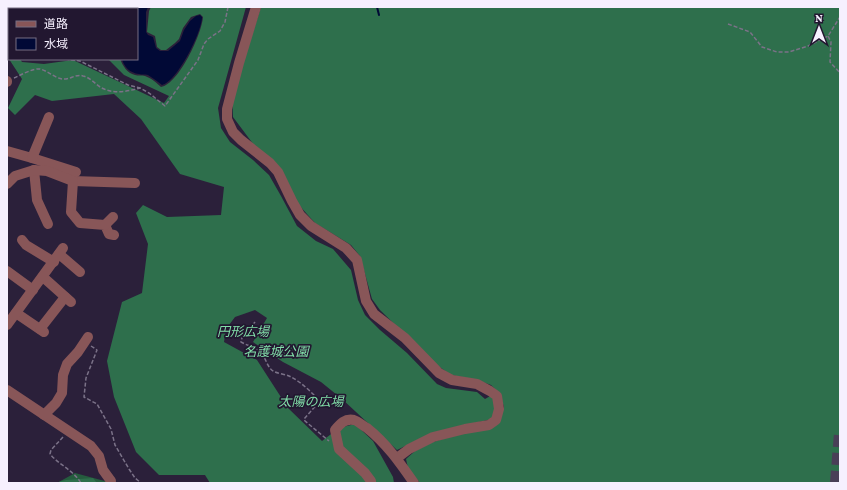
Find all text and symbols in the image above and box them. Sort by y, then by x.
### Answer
legend [8,8,138,60]
north arrow [799,8,839,48]
text: N [815,12,823,24]
text: 道路 [44,17,68,31]
text: 水域 [44,37,68,51]
park label: 円形広場 [217,324,271,339]
park label: 名護城公園 [243,344,310,359]
park label: 太陽の広場 [278,394,345,409]

